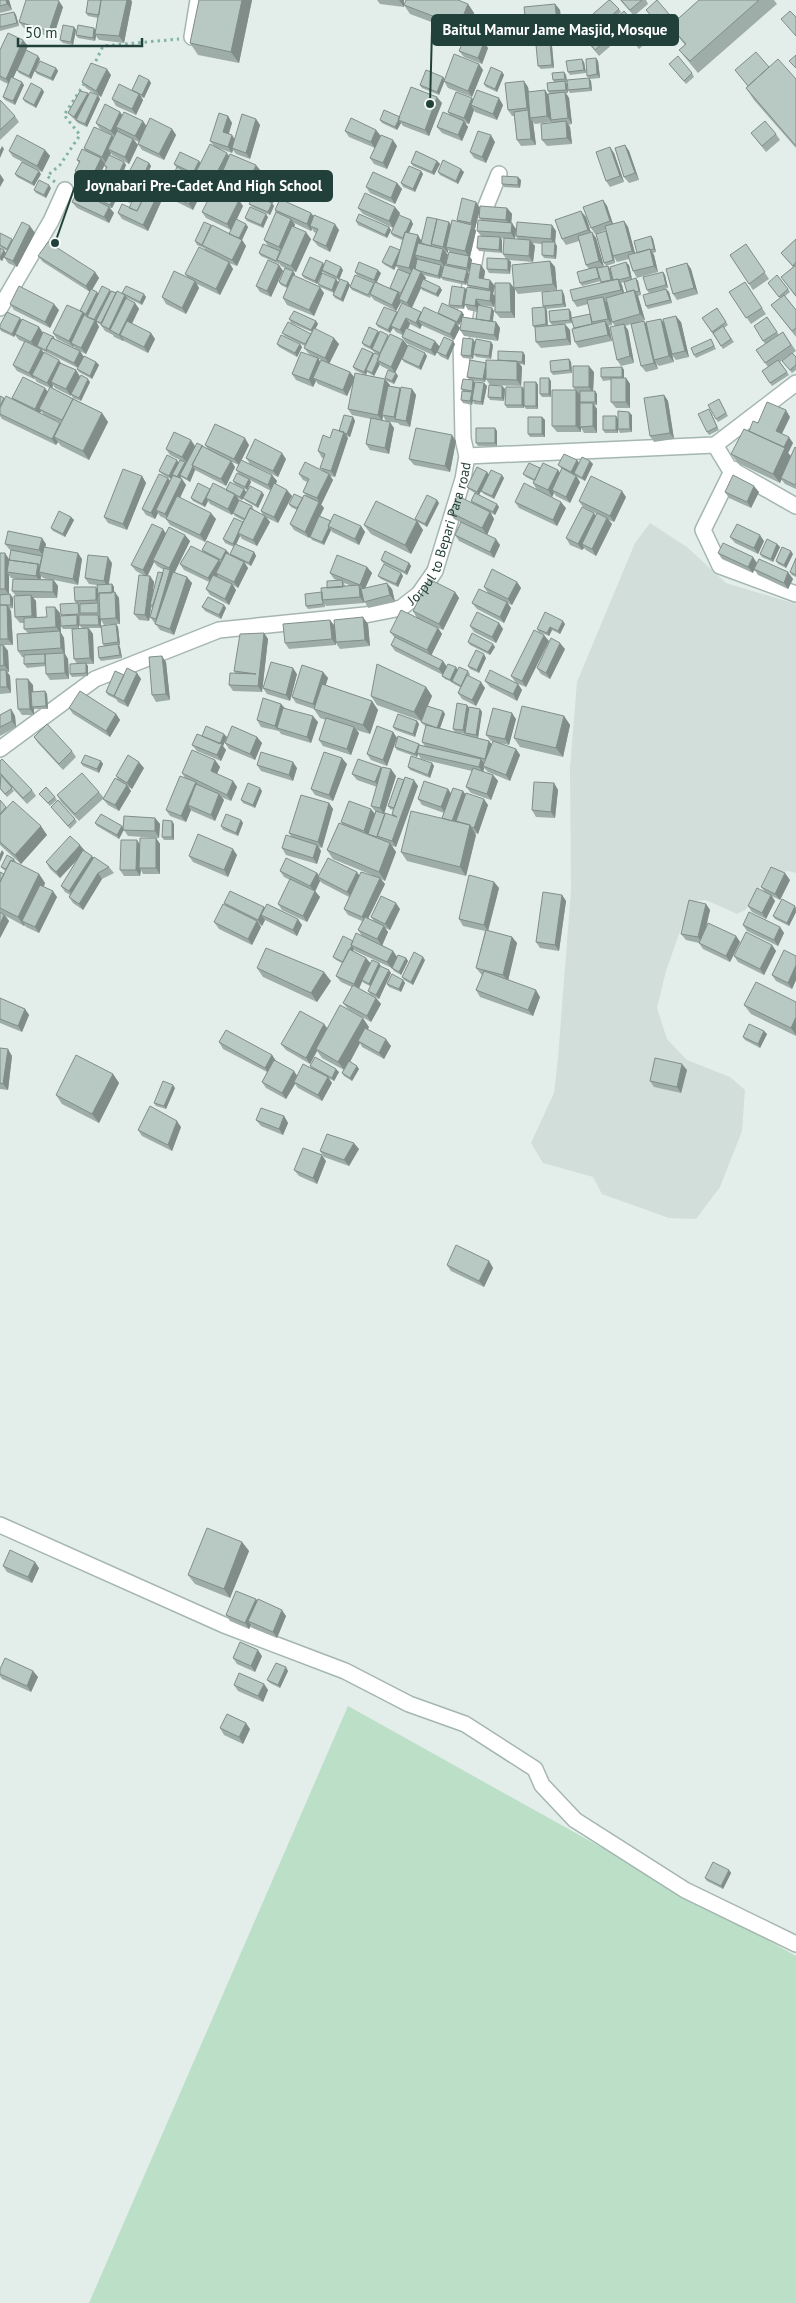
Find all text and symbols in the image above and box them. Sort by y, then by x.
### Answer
scale bar [18,15,141,47]
callout: Baitul Mamur Jame Masjid, Mosque [432,15,678,45]
text: Baitul Mamur Jame Masjid, Mosque [442,20,668,39]
text: 50 m [25,23,58,42]
callout: Joynabari Pre-Cadet And High School [75,171,332,201]
text: Joynabari Pre-Cadet And High School [85,176,323,195]
street label: Jorpul to Bepari Para road [403,461,475,609]

